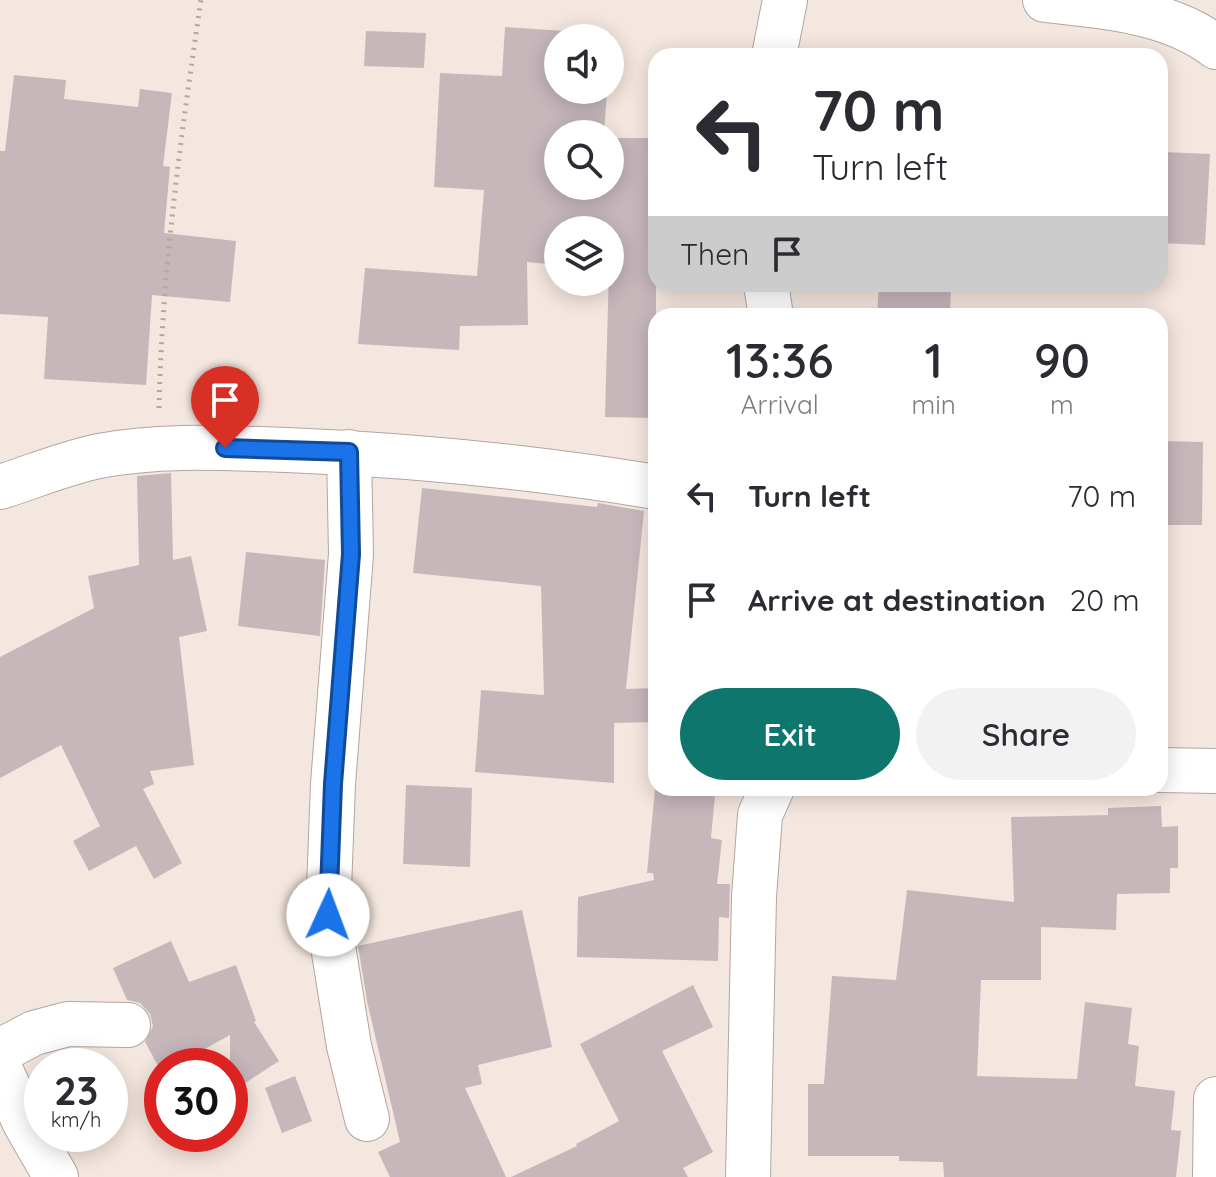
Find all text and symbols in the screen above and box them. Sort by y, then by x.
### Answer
map controls [544,24,624,296]
button: sound [544,24,624,104]
text: 70 m [812,75,944,145]
icon: left [680,80,784,184]
button: search [544,120,624,200]
text: Turn left [812,144,948,189]
button: layers [544,216,624,296]
icon: arrive [765,232,809,276]
text: Then [680,235,749,273]
text: 13:36 [726,330,834,390]
text: 1 [924,330,943,390]
text: 90 [1034,330,1090,390]
pin [191,366,259,448]
icon: arrive [203,378,247,422]
text: Arrival [741,388,819,421]
text: min [911,388,956,421]
text: m [1050,388,1074,421]
icon: left [680,474,724,518]
text: Turn left [748,477,871,515]
text: 70 m [1067,477,1136,515]
icon: arrive [680,578,724,622]
text: Arrive at destination [748,581,1046,619]
text: 20 m [1070,581,1140,619]
button: Exit [680,688,900,780]
button: Share [916,688,1136,780]
position arrow [286,873,370,957]
speed limit sign: 30 [144,1048,248,1152]
text: 23 [54,1065,98,1115]
text: km/h [51,1107,101,1132]

